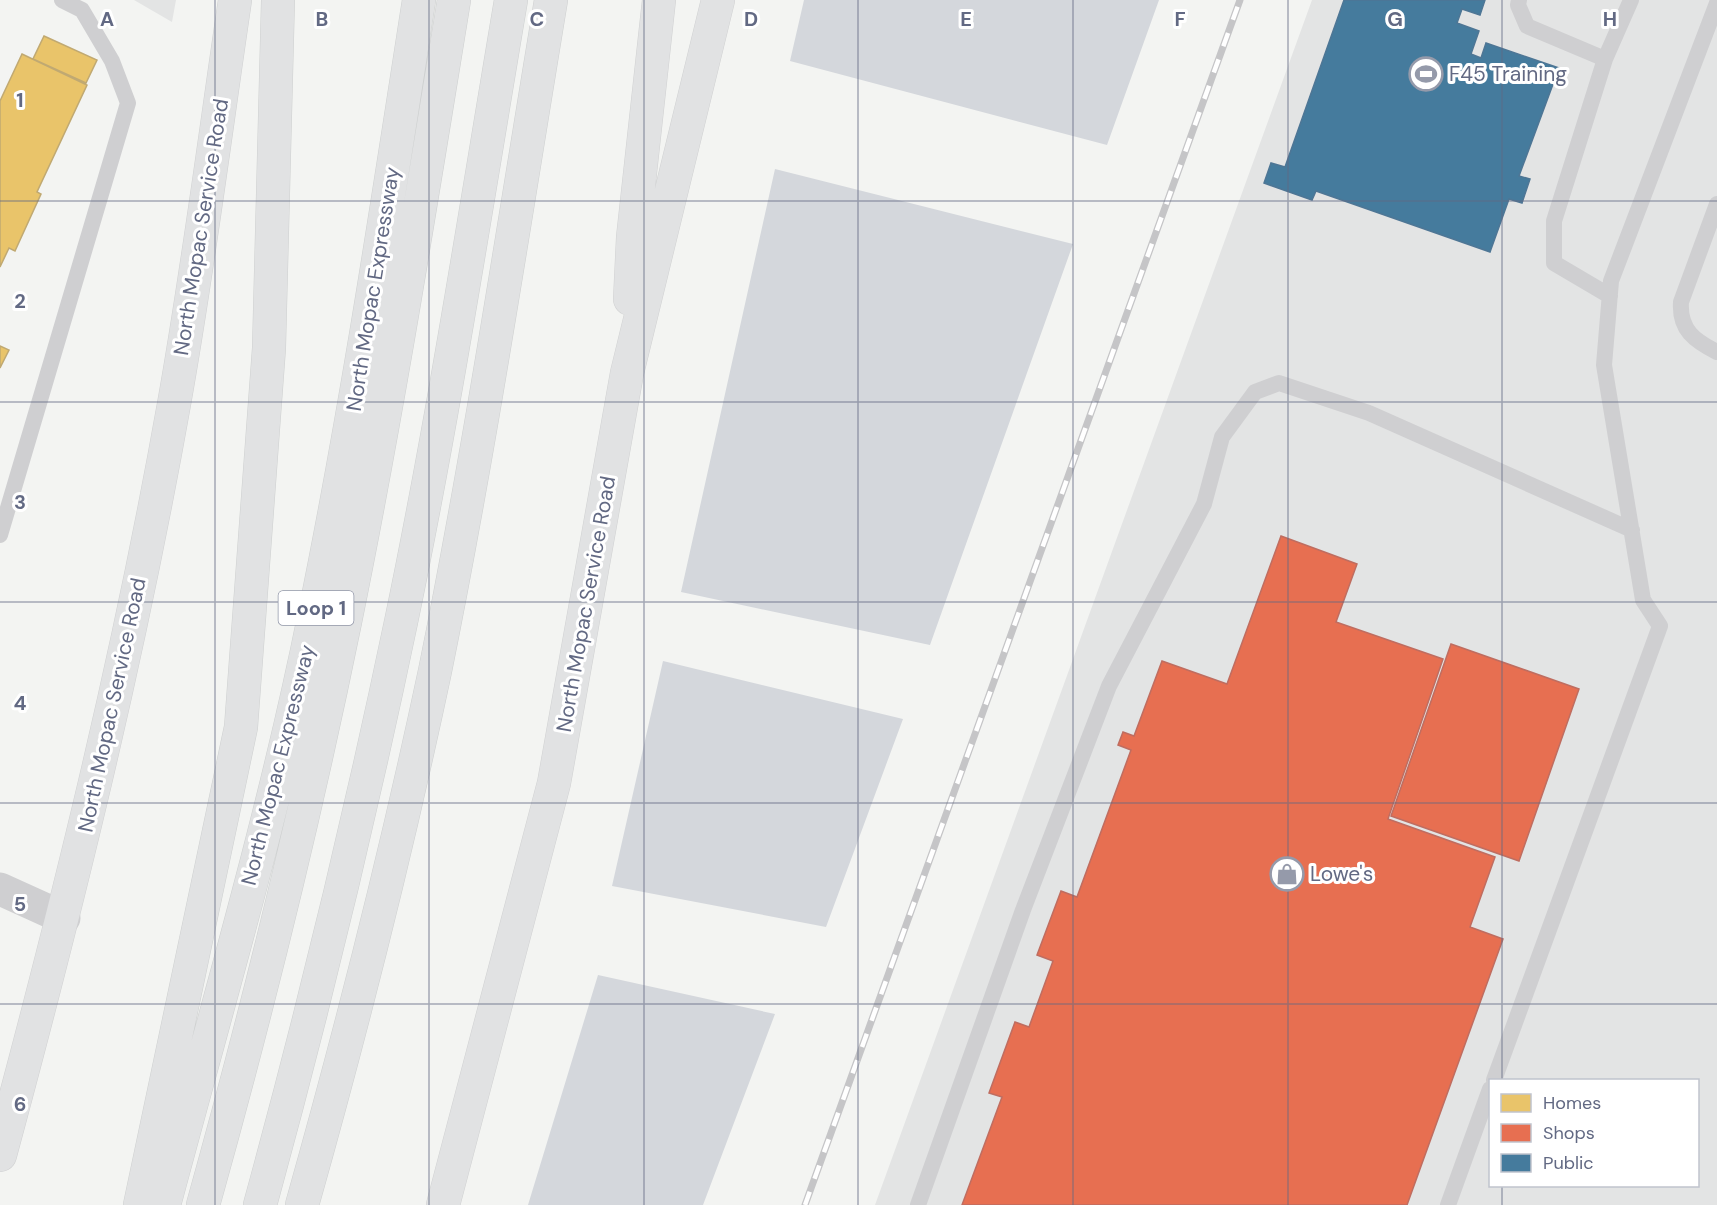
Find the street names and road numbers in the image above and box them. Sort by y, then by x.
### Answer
street label: North Mopac Service Road [167,97,235,357]
street label: North Mopac Expressway [340,165,406,413]
street label: North Mopac Service Road [550,474,622,734]
street label: North Mopac Service Road [71,575,153,835]
road number: Loop 1 [278,591,354,625]
street label: North Mopac Expressway [235,642,322,888]

